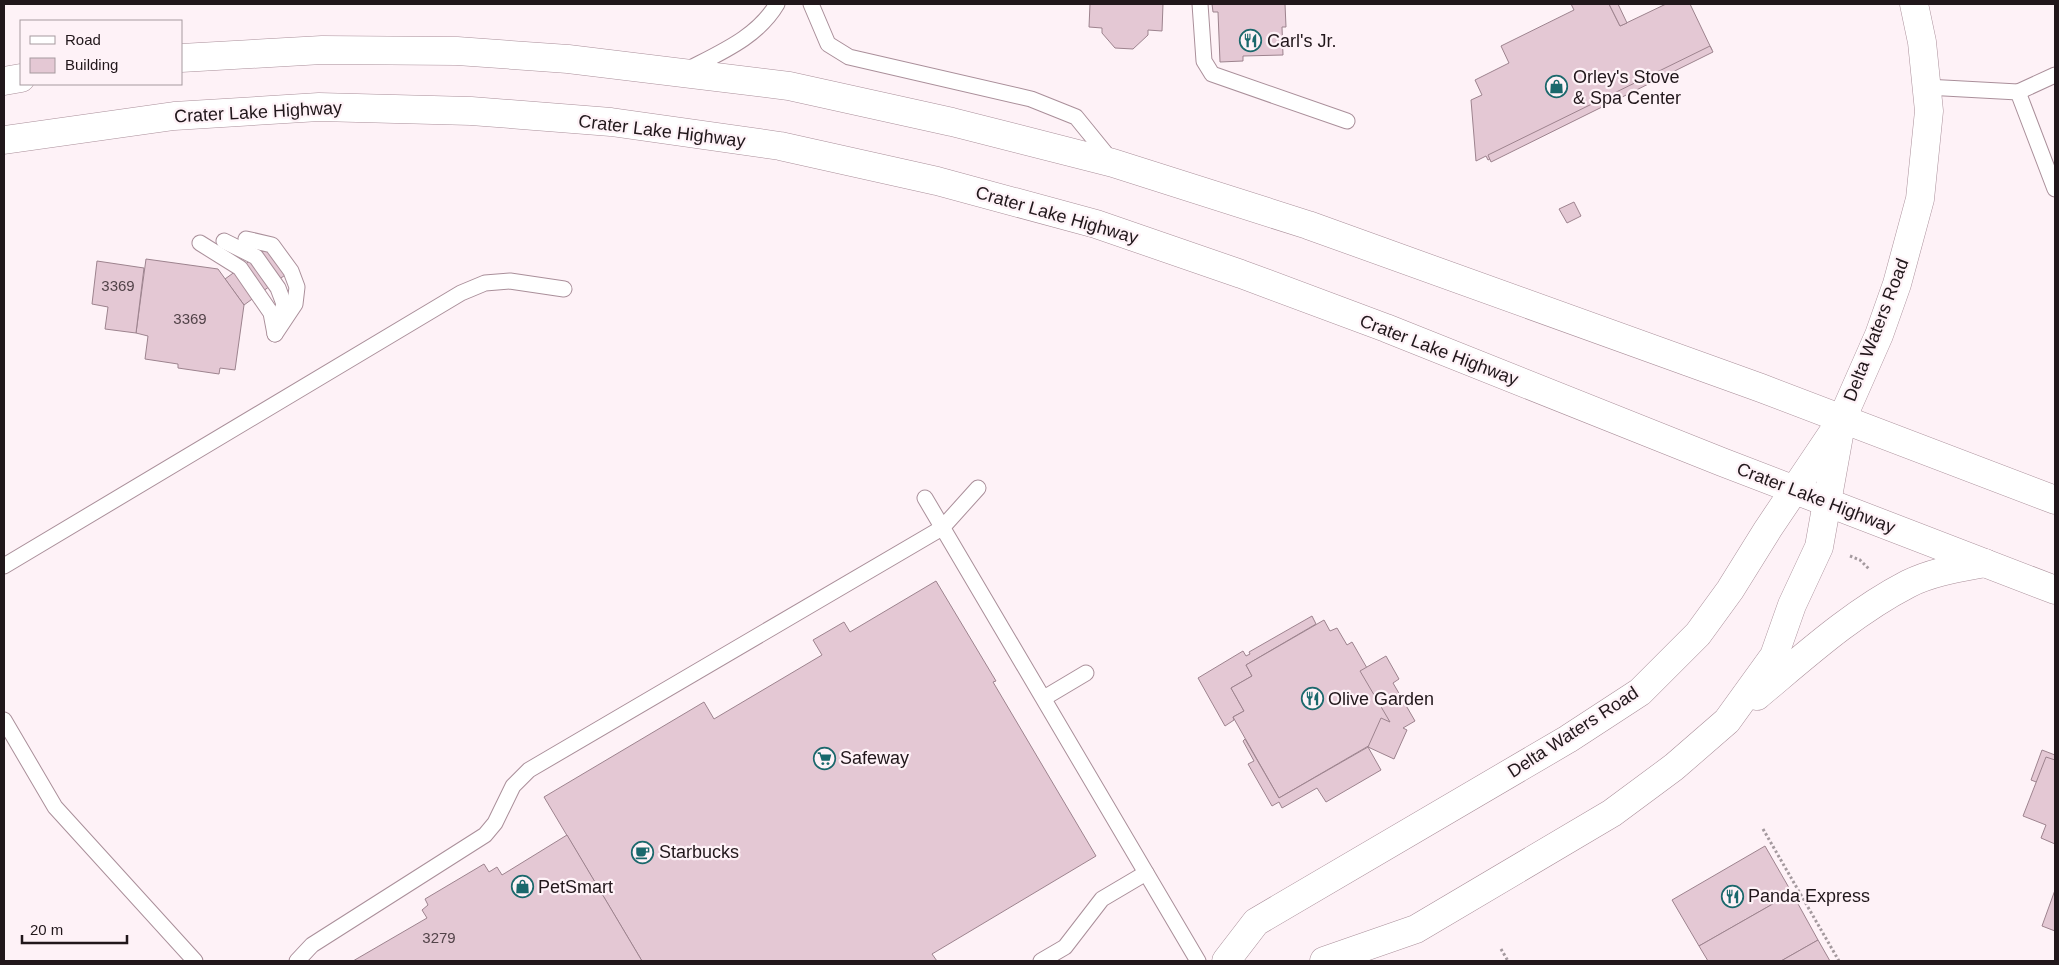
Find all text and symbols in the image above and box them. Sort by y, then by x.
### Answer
legend [20,20,182,85]
restaurant icon: Carl's Jr. [1239,29,1263,53]
text: Road [65,31,101,48]
place label: Carl's Jr. [1267,31,1336,51]
text: Building [65,56,118,73]
place label: Orley's Stove & Spa Center [1573,67,1681,108]
shop icon: Orley's Stove & Spa Center [1545,75,1569,99]
street label: Crater Lake Highway [174,98,342,126]
street label: Crater Lake Highway [577,111,747,151]
street label: Crater Lake Highway [973,182,1141,248]
street label: Delta Waters Road [1840,256,1912,404]
house number: 3369 [101,277,135,294]
house number: 3369 [173,310,207,327]
street label: Crater Lake Highway [1357,311,1521,389]
street label: Crater Lake Highway [1734,459,1898,537]
street label: Delta Waters Road [1504,682,1642,782]
restaurant icon: Olive Garden [1300,687,1324,711]
place label: Olive Garden [1328,689,1434,709]
supermarket icon: Safeway [812,746,836,770]
place label: Safeway [840,748,909,768]
cafe icon: Starbucks [631,840,655,864]
place label: Starbucks [659,842,739,862]
shop icon: PetSmart [510,875,534,899]
place label: PetSmart [538,877,613,897]
restaurant icon: Panda Express [1720,884,1744,908]
place label: Panda Express [1748,886,1870,906]
scale bar [22,912,128,944]
text: 20 m [30,921,63,938]
house number: 3279 [422,929,456,946]

